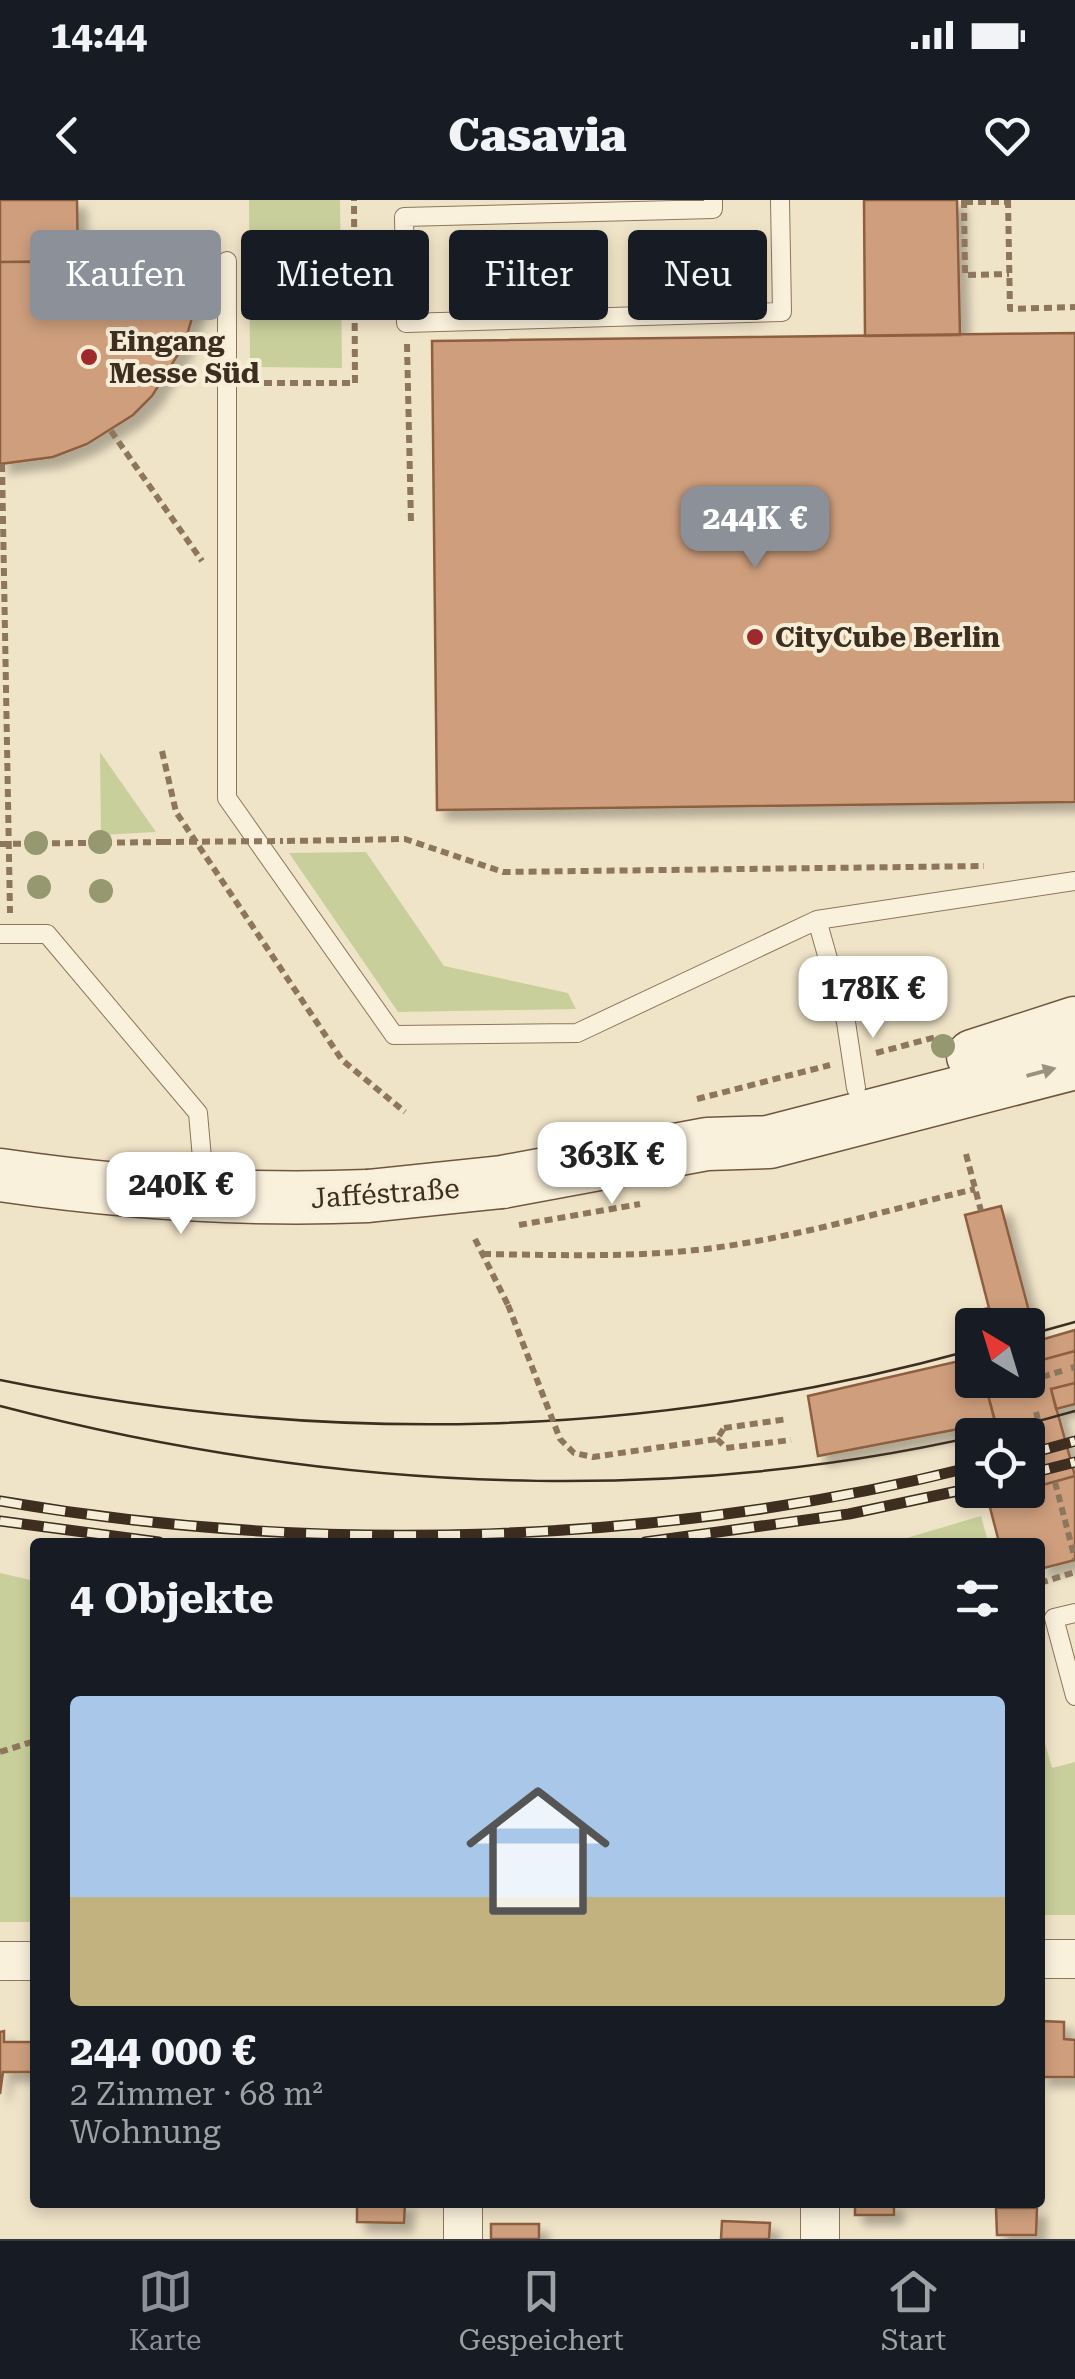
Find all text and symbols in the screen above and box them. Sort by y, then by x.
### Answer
text: 14:44 [50,13,147,57]
icon: back [40,108,95,163]
icon: heart [980,108,1035,163]
text: Casavia [448,109,627,162]
chip: Kaufen [30,230,221,320]
chip: Mieten [241,230,429,320]
chip: Filter [449,230,608,320]
chip: Neu [628,230,767,320]
place label: Eingang Messe Süd [109,325,260,390]
marker: Eingang Messe Süd [78,346,100,368]
pin: 244K € [674,486,836,571]
text: 244K € [703,499,807,537]
place label: CityCube Berlin [775,621,1000,654]
marker: CityCube Berlin [744,626,766,648]
pin: 178K € [792,956,954,1041]
text: 178K € [821,969,925,1007]
one-way arrow [1025,1064,1056,1079]
pin: 363K € [531,1122,693,1207]
text: 363K € [560,1135,664,1173]
pin: 240K € [100,1152,262,1237]
text: 240K € [129,1165,233,1203]
street label: Jafféstraße [310,1172,460,1215]
north arrow [955,1308,1045,1398]
map controls [955,1308,1045,1508]
button: locate [955,1418,1045,1508]
icon: filters [950,1571,1005,1626]
text: 4 Objekte [70,1574,274,1623]
icon: home [448,1761,628,1941]
text: 244 000 € [70,2026,256,2075]
text: 2 Zimmer · 68 m² [70,2075,323,2113]
text: Wohnung [70,2113,221,2151]
tab: Karte [129,2264,201,2357]
tab: Gespeichert [459,2264,624,2357]
tab: Start [881,2264,946,2357]

